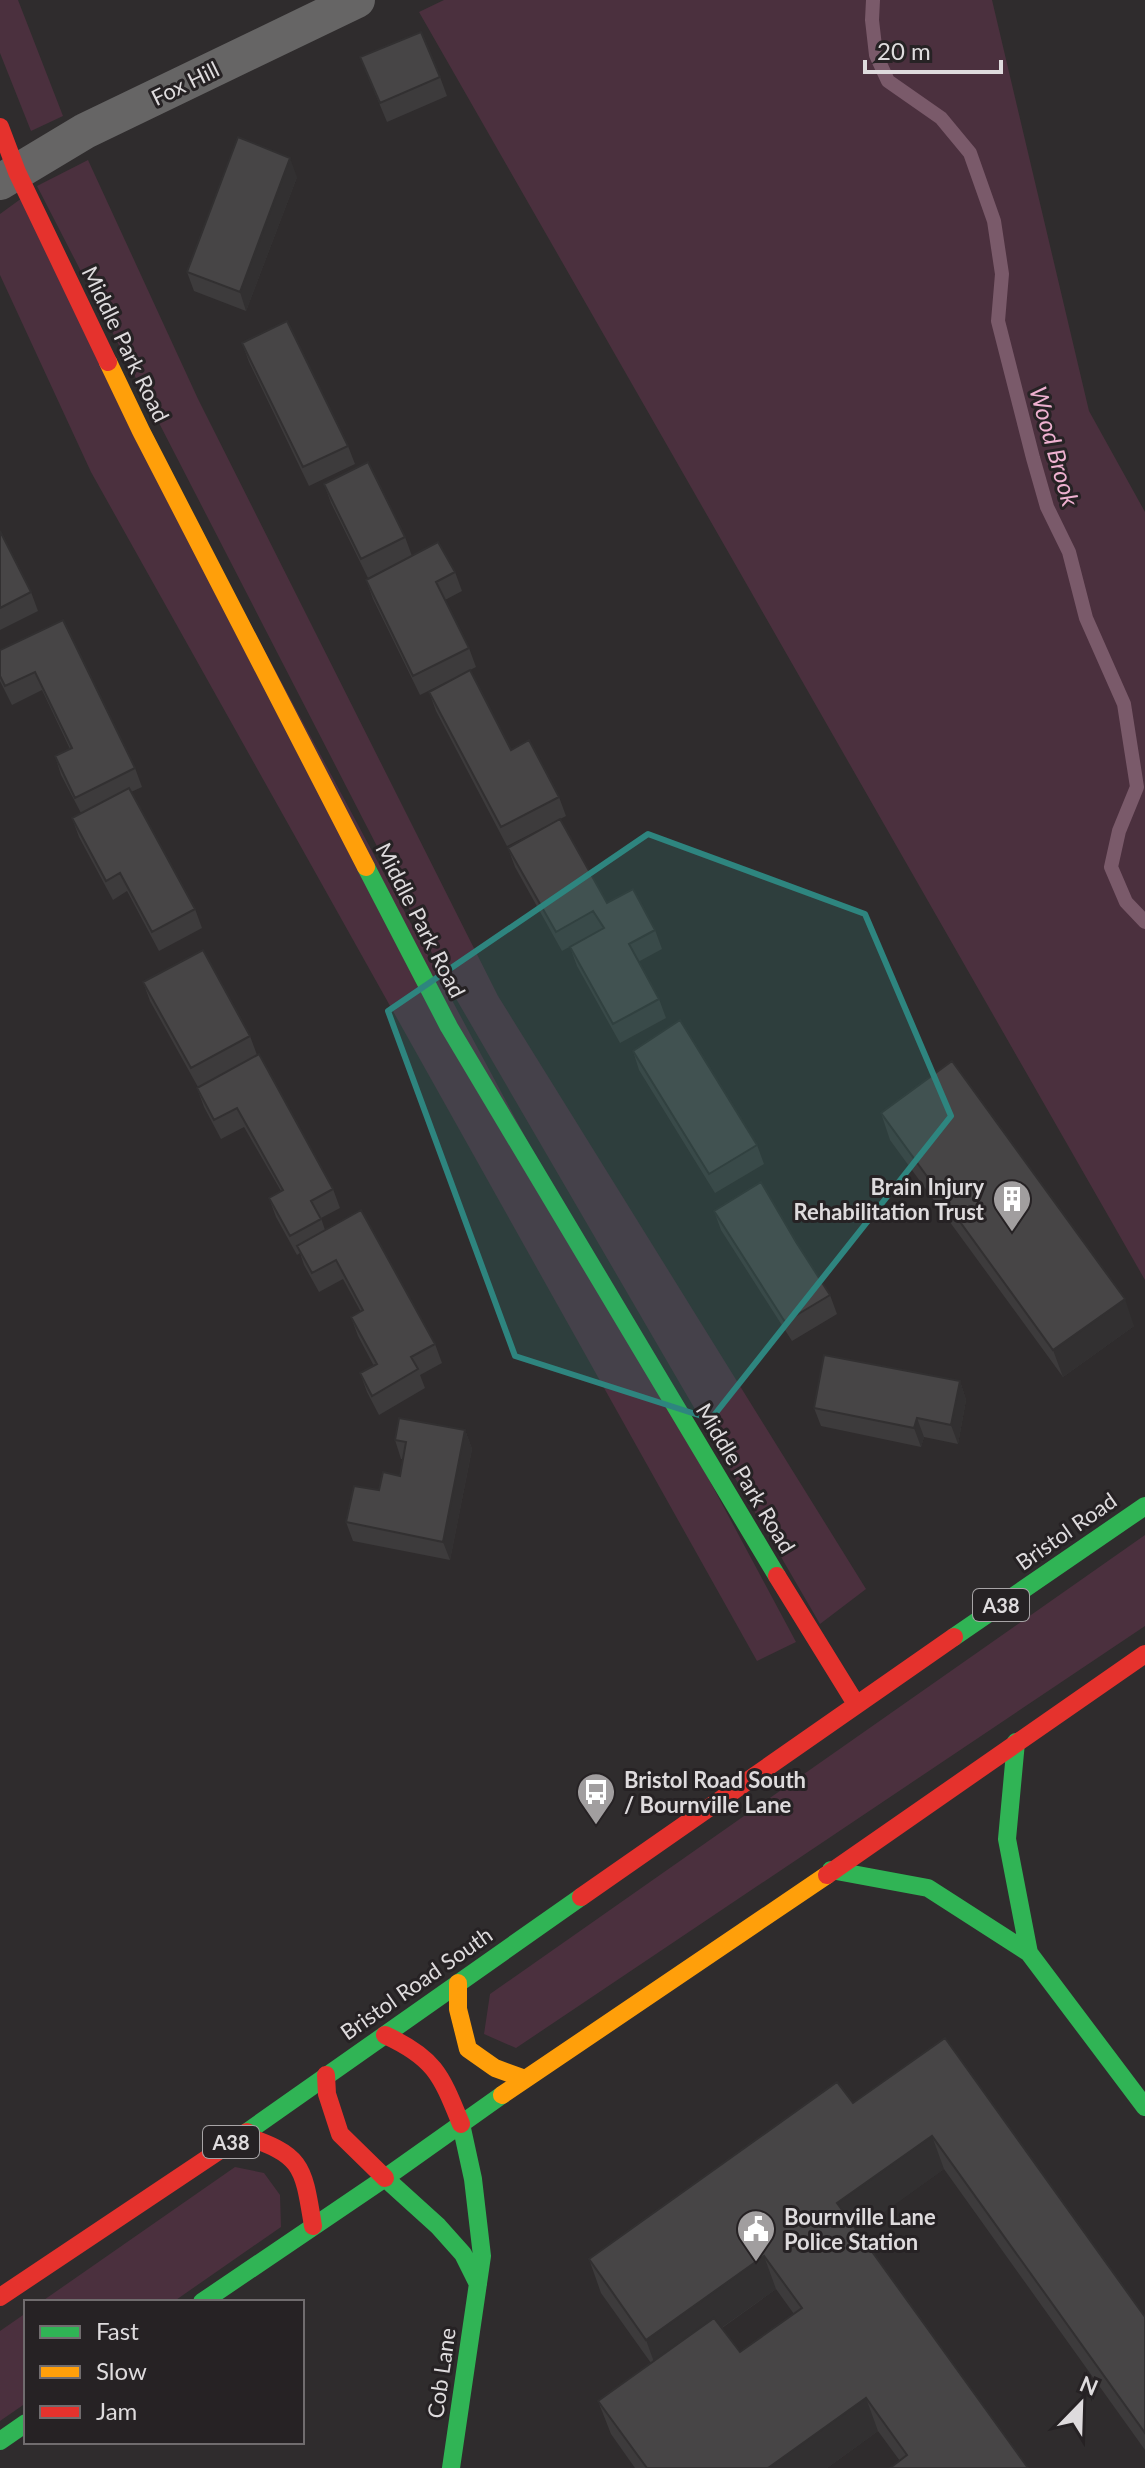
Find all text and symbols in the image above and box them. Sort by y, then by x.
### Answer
scale bar [865,24,1001,74]
text: 20 m [877,36,931,65]
street label: Fox Hill [147,55,223,111]
street label: Middle Park Road [77,262,175,426]
water label: Wood Brook [1024,383,1086,510]
street label: Middle Park Road [370,838,472,1002]
place label: Brain Injury Rehabilitation Trust [794,1173,985,1225]
building icon: Brain Injury Rehabilitation Trust [991,1178,1033,1233]
street label: Middle Park Road [691,1398,801,1558]
street label: Bristol Road [1010,1486,1122,1576]
road number: A38 [973,1589,1029,1621]
place label: Bristol Road South / Bournville Lane [624,1766,806,1818]
bus stop icon: Bristol Road South / Bournville Lane [575,1771,617,1826]
street label: Bristol Road South [335,1921,497,2045]
road number: A38 [203,2126,259,2158]
place label: Bournville Lane Police Station [784,2203,936,2255]
public building icon: Bournville Lane Police Station [735,2208,777,2263]
legend [24,2300,304,2444]
text: Fast [96,2316,139,2345]
street label: Cob Lane [421,2326,461,2420]
text: Slow [96,2356,147,2385]
north arrow [1041,2364,1121,2444]
text: N [1076,2369,1102,2401]
text: Jam [96,2396,137,2425]

